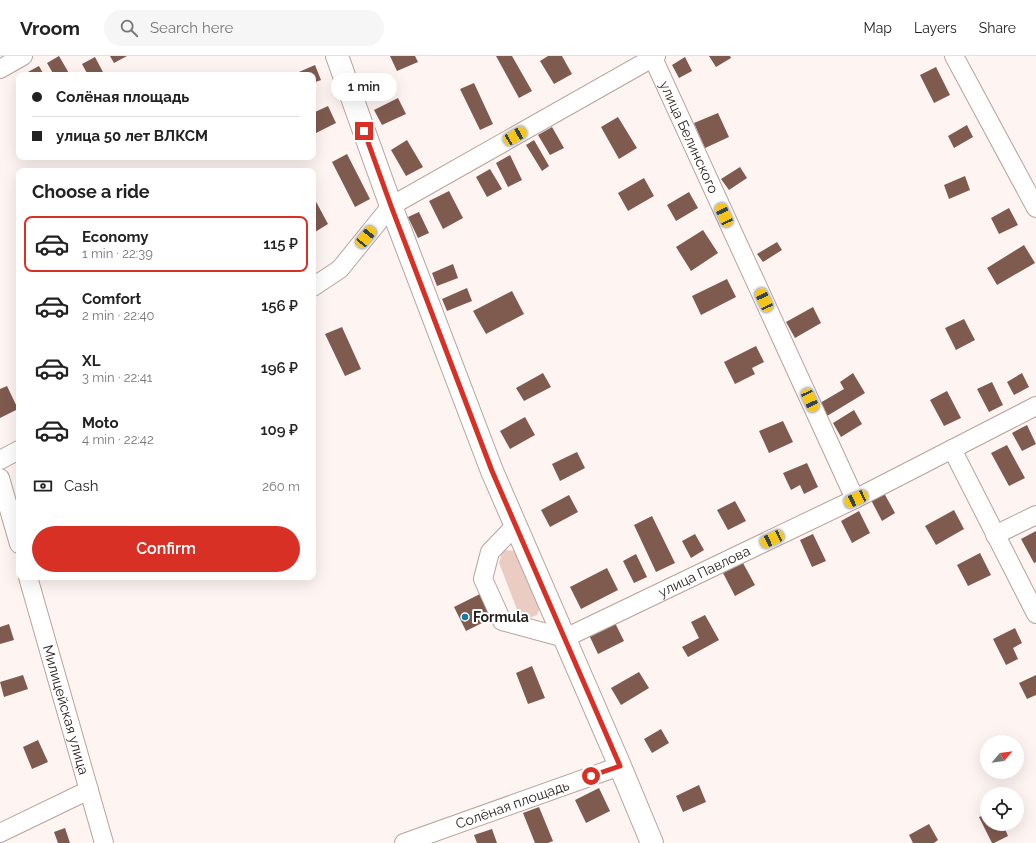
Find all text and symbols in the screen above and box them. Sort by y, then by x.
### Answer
search box [104,10,384,46]
text: Vroom [20,17,80,39]
icon: search [118,17,140,39]
text: Search here [150,19,233,37]
text: Map [864,20,892,36]
text: Layers [914,20,957,36]
text: Share [979,20,1016,36]
callout: 1 min [331,73,397,101]
street label: улица Белинского [657,78,722,196]
text: 1 min [348,79,380,94]
text: Солёная площадь [56,88,189,106]
route end [355,122,373,140]
car [502,125,528,147]
text: улица 50 лет ВЛКСМ [56,127,208,145]
text: Choose a ride [32,181,150,202]
car [713,202,735,228]
car [354,224,378,250]
icon: car [34,226,70,262]
text: Economy [82,228,149,246]
text: 115 ₽ [263,235,298,253]
text: 1 min · 22:39 [82,246,153,261]
car [753,287,775,313]
icon: car [34,288,70,324]
text: Comfort [82,290,141,308]
text: 156 ₽ [261,297,298,315]
text: 2 min · 22:40 [82,308,155,323]
icon: car [34,350,70,386]
text: XL [82,352,100,370]
text: 196 ₽ [261,359,298,377]
text: 3 min · 22:41 [82,370,152,385]
car [799,387,821,413]
icon: car [34,412,70,448]
text: Moto [82,414,119,432]
text: 109 ₽ [261,421,298,439]
text: 4 min · 22:42 [82,432,154,447]
icon: cash [32,475,54,497]
text: Cash [64,477,98,495]
text: 260 m [262,479,300,494]
car [843,488,869,510]
button: Confirm [32,526,300,572]
car [759,528,785,550]
street label: улица Павлова [656,543,753,600]
place label: Formula [473,609,529,625]
marker: Formula [460,612,470,622]
street label: Милицейская улица [40,643,92,776]
north arrow [980,735,1024,779]
map controls [980,735,1024,831]
route start [582,767,600,785]
street label: Солёная площадь [453,777,571,832]
button: locate [980,787,1024,831]

